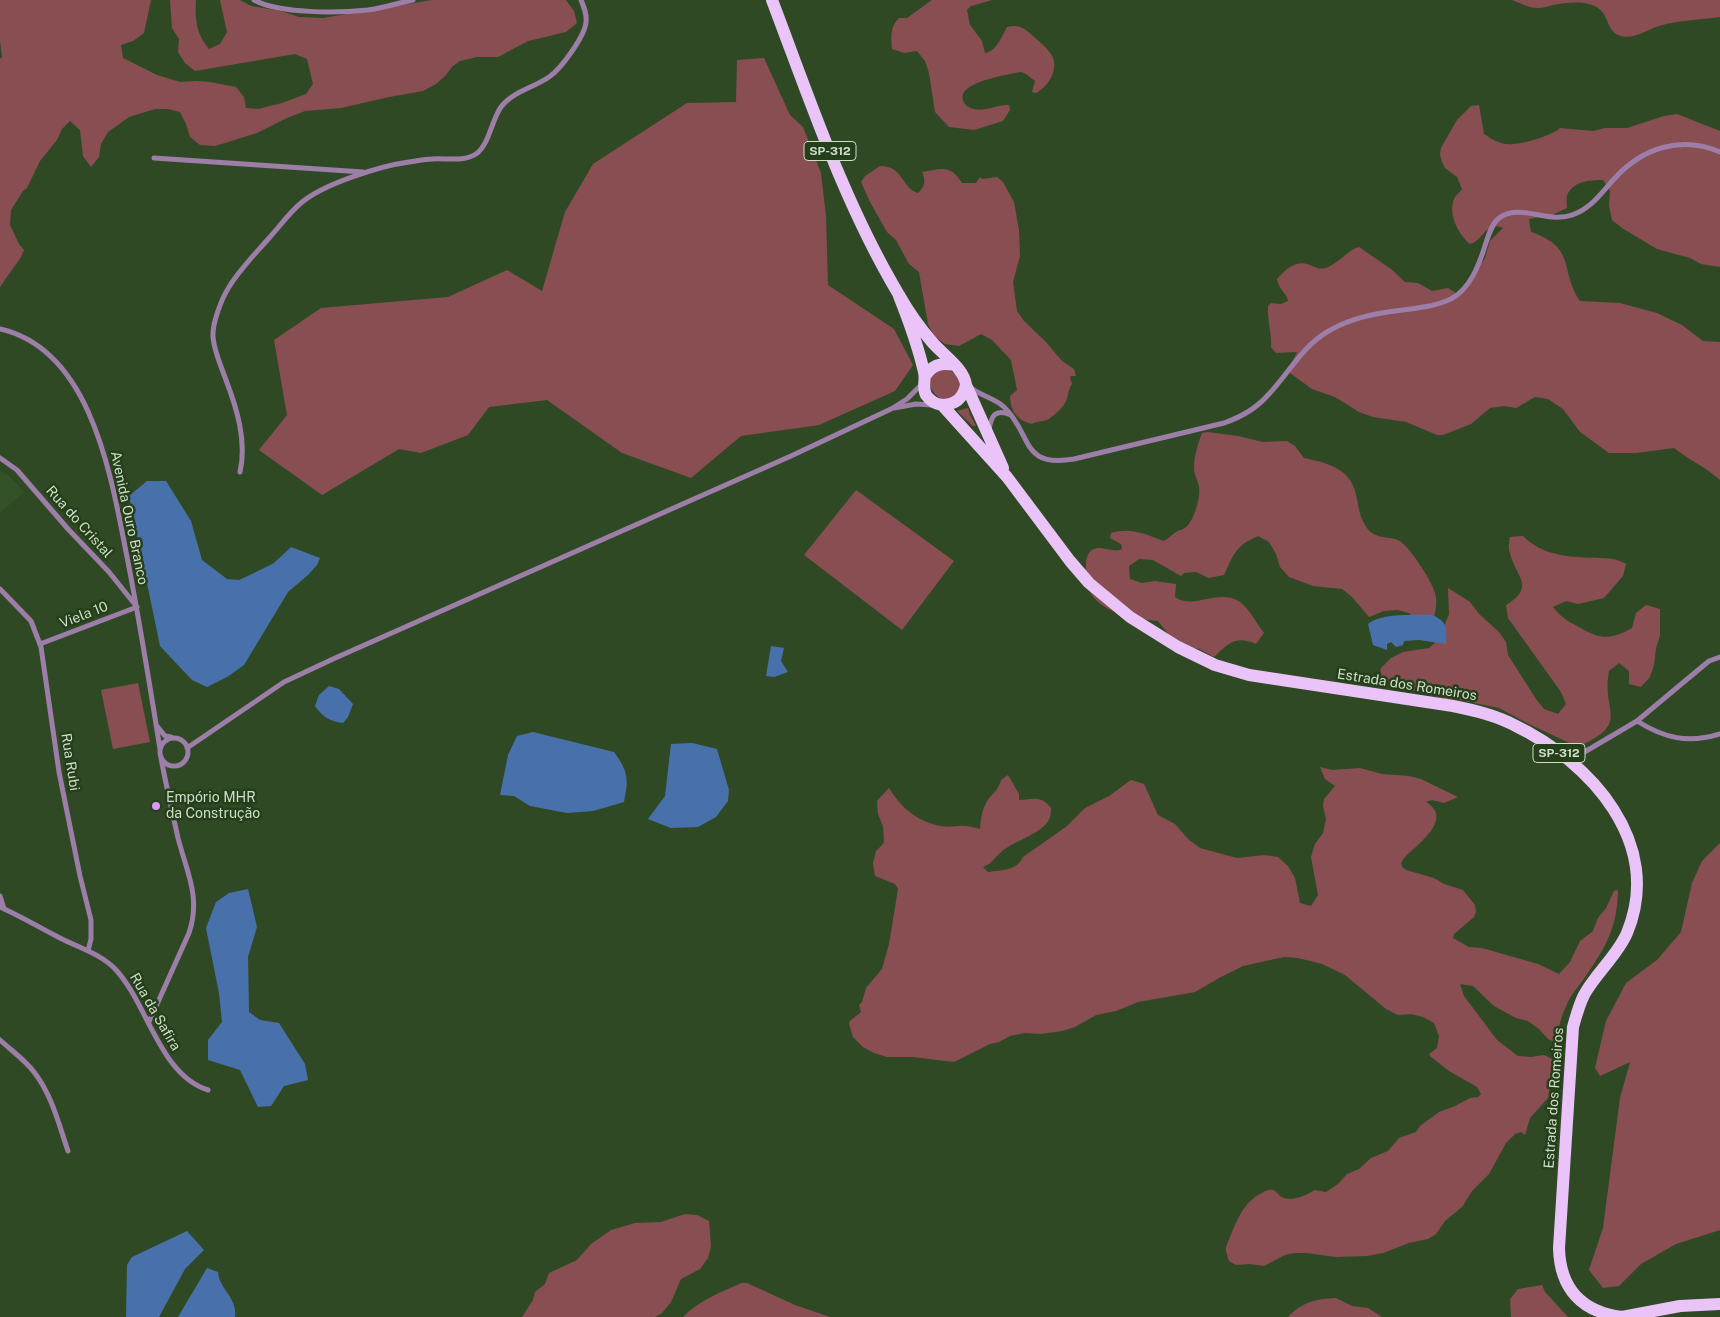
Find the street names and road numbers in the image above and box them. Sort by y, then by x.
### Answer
road number: SP-312 [804,142,856,160]
street label: Avenida Ouro Branco [107,450,151,586]
street label: Rua do Cristal [42,482,116,562]
street label: Viela 10 [57,598,111,632]
street label: Estrada dos Romeiros [1336,666,1478,704]
street label: Rua Rubi [57,732,83,792]
road number: SP-312 [1533,744,1585,762]
street label: Rua da Safira [126,970,184,1054]
street label: Estrada dos Romeiros [1541,1027,1567,1169]

